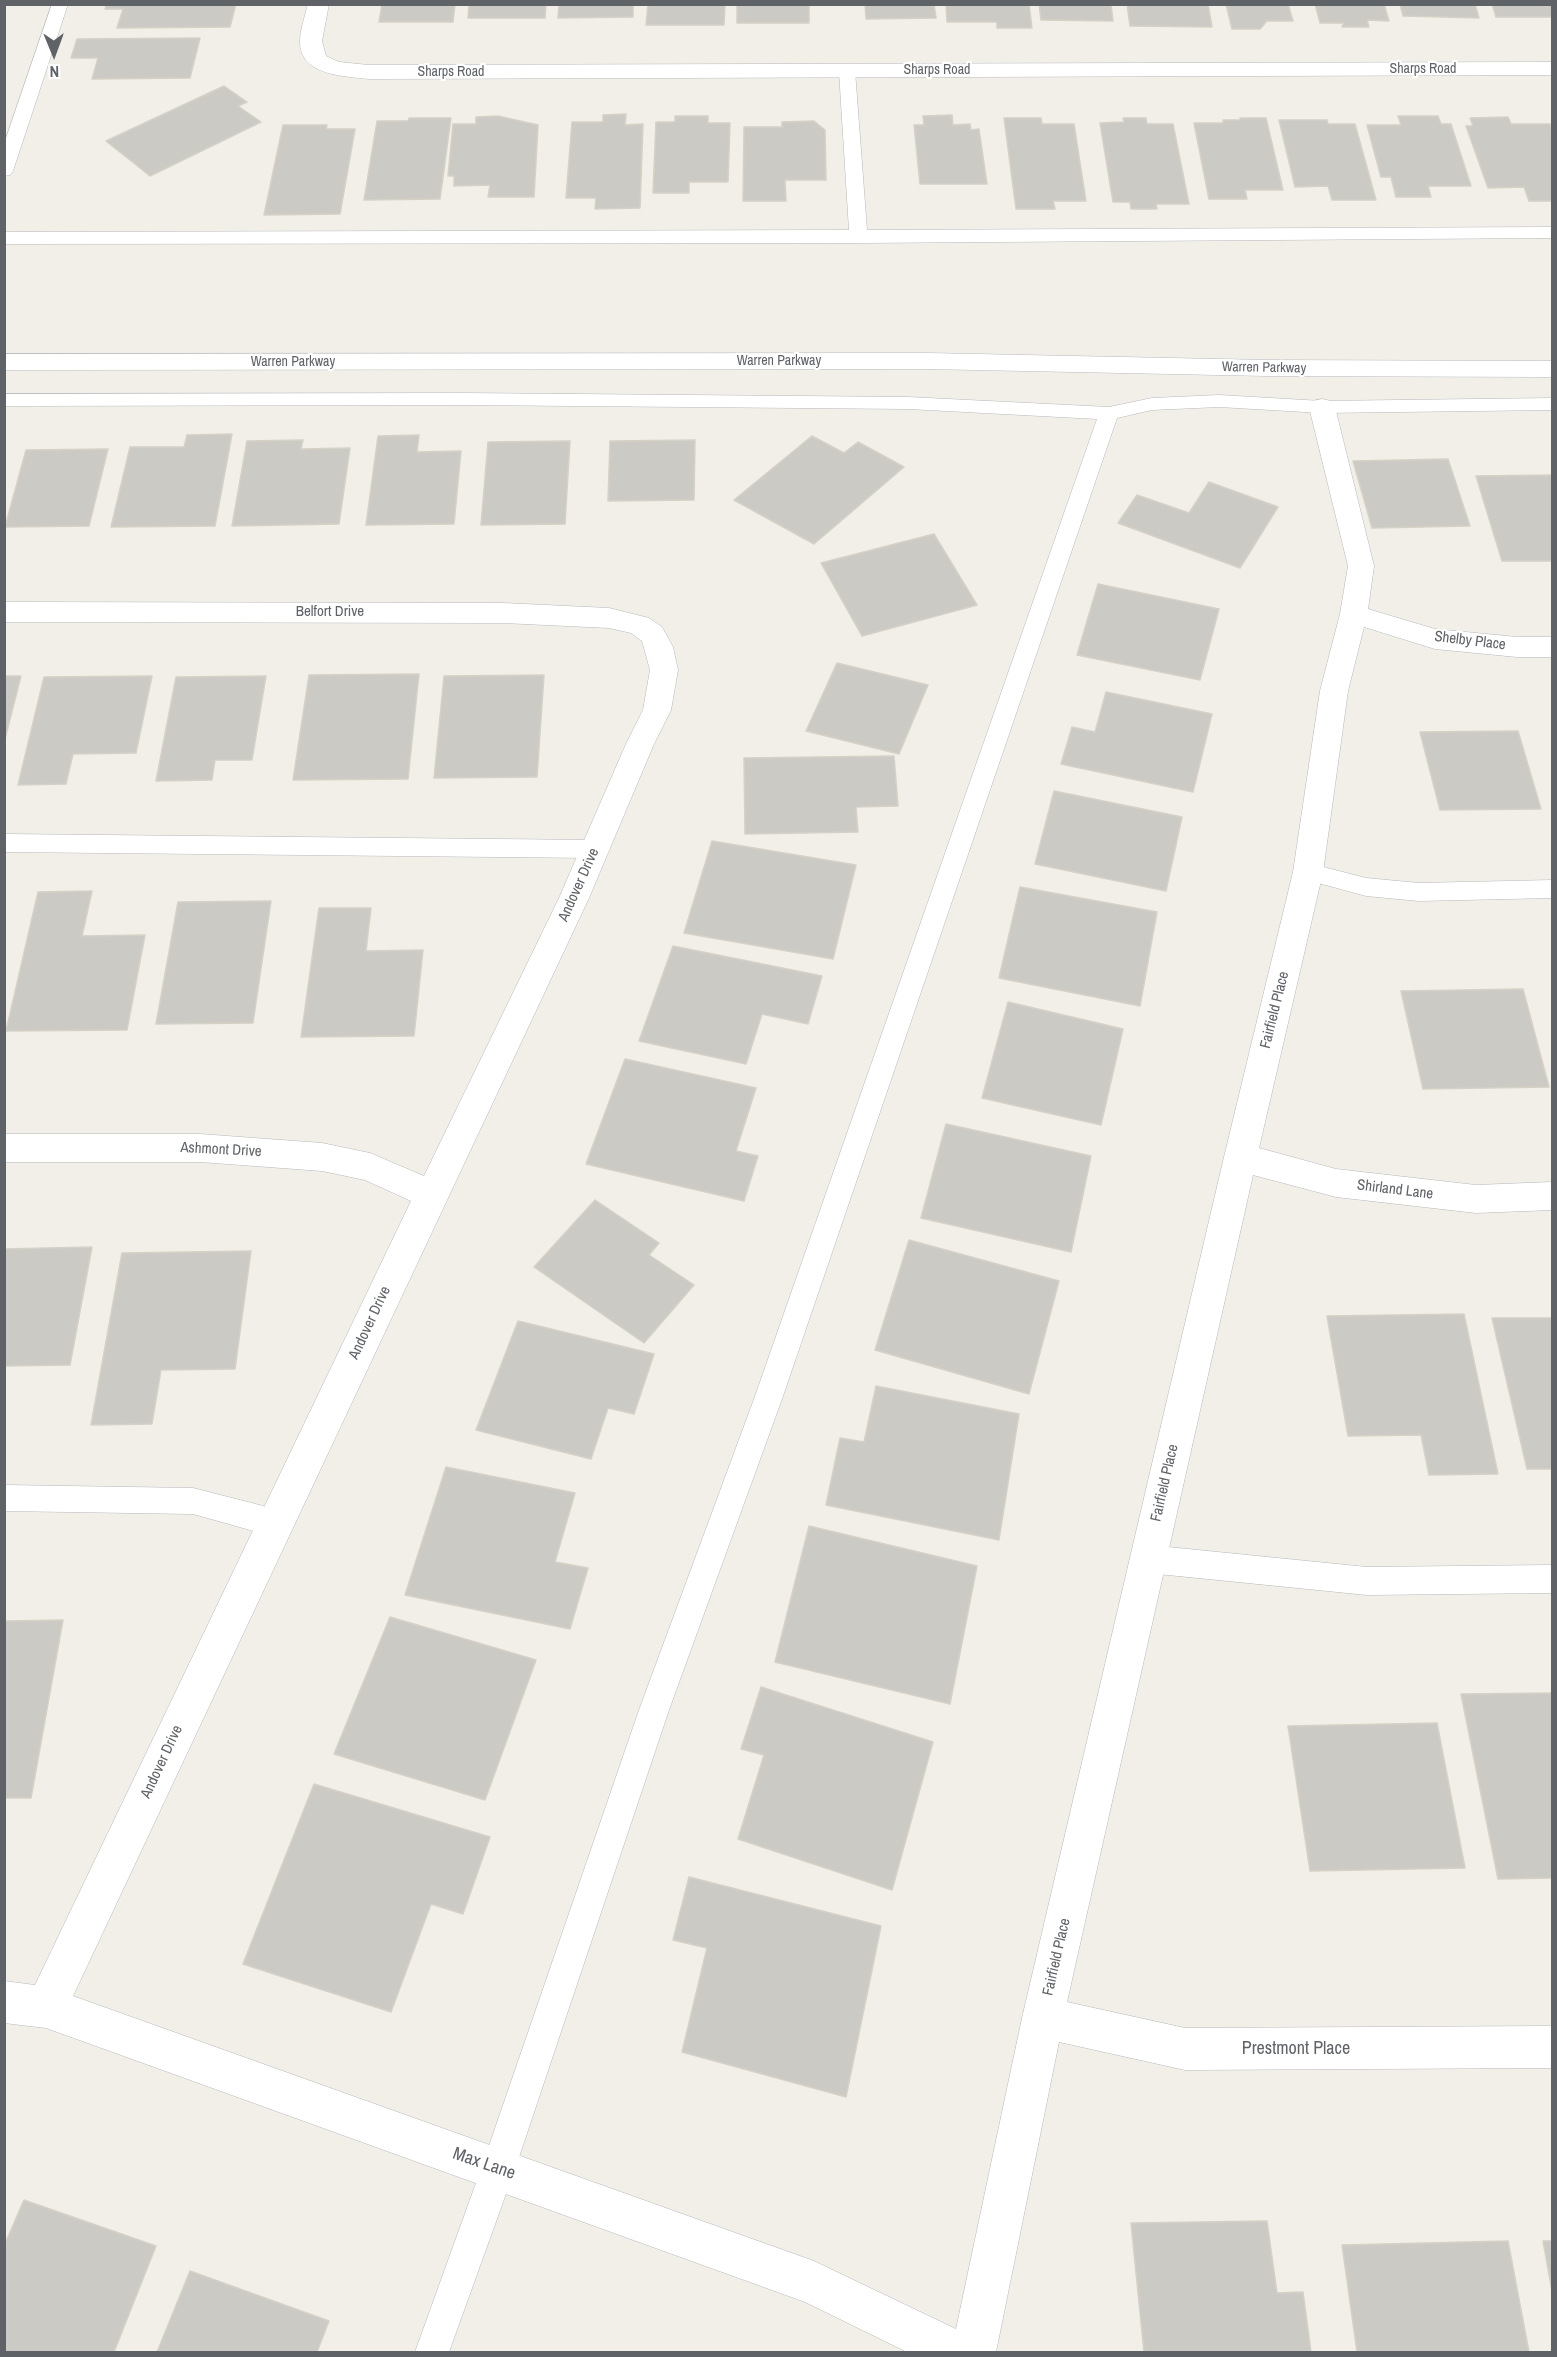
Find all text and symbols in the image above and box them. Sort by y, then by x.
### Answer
north arrow [24,24,84,84]
text: N [49,61,59,83]
street label: Sharps Road [1389,61,1457,77]
street label: Sharps Road [903,62,971,78]
street label: Sharps Road [417,64,485,80]
street label: Warren Parkway [737,353,821,369]
street label: Warren Parkway [251,354,335,370]
street label: Warren Parkway [1222,359,1306,377]
street label: Belfort Drive [296,603,364,621]
street label: Shelby Place [1433,628,1507,654]
street label: Andover Drive [555,845,603,925]
street label: Fairfield Place [1257,970,1293,1050]
street label: Ashmont Drive [180,1139,262,1161]
street label: Shirland Lane [1356,1176,1434,1204]
street label: Andover Drive [345,1284,395,1362]
street label: Fairfield Place [1147,1443,1183,1523]
street label: Andover Drive [137,1723,187,1801]
street label: Fairfield Place [1039,1917,1075,1997]
street label: Prestmont Place [1242,2038,1350,2060]
street label: Max Lane [450,2143,518,2185]

